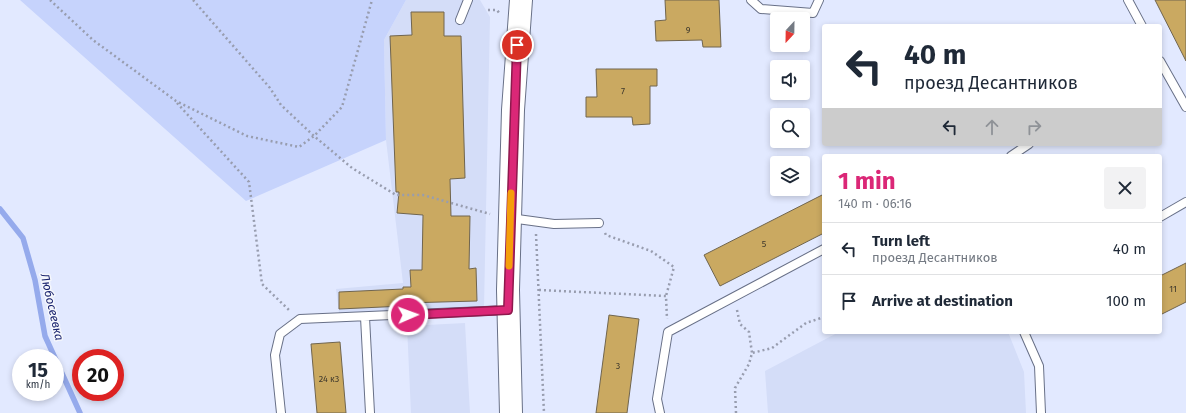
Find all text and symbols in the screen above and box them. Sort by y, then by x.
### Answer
north arrow [770,12,810,52]
map controls [770,12,810,196]
house number: 9 [686,25,691,35]
pin [500,28,534,62]
icon: arrive [506,34,528,56]
text: 40 m [904,38,967,71]
icon: left [838,40,890,92]
button: sound [770,60,810,100]
text: проезд Десантников [904,72,1078,94]
house number: 7 [621,86,625,96]
button: search [770,108,810,148]
icon: left [939,116,961,138]
icon: ahead [981,116,1003,138]
icon: right [1023,116,1045,138]
button: layers [770,156,810,196]
text: 1 min [838,167,896,195]
button: close [1104,167,1146,209]
text: 140 m · 06:16 [838,196,912,211]
text: Turn left [872,232,930,250]
icon: left [838,238,860,260]
house number: 5 [762,239,767,249]
text: 40 m [1113,240,1146,258]
text: проезд Десантников [872,250,998,265]
water label: Любосеевка [37,271,67,342]
house number: 11 [1169,284,1177,294]
icon: arrive [838,290,860,312]
text: Arrive at destination [872,292,1013,310]
text: 100 m [1106,292,1146,310]
position arrow [387,294,429,336]
speed limit sign: 20 [72,349,124,401]
text: 15 [28,358,48,382]
house number: 3 [616,361,620,371]
house number: 24 к3 [319,374,339,384]
text: km/h [26,379,50,391]

